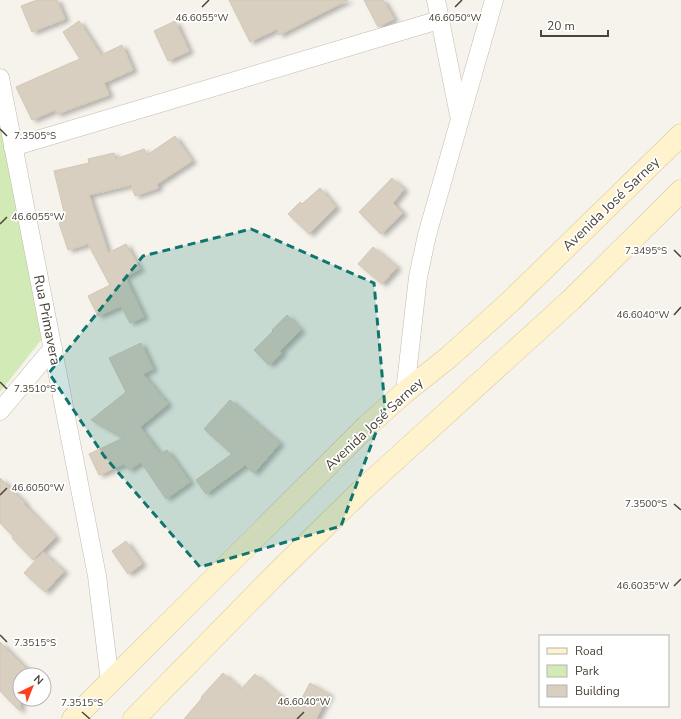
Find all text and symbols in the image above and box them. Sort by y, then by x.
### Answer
text: 46.6055°W [175,11,229,25]
text: 46.6050°W [428,11,482,25]
scale bar [541,12,608,38]
text: 20 m [547,18,575,34]
text: 7.3505°S [14,129,56,143]
street label: Avenida José Sarney [558,152,664,255]
text: 46.6055°W [11,210,65,224]
text: 7.3495°S [625,244,667,258]
street label: Rua Primavera [29,273,65,367]
text: 46.6040°W [616,308,670,322]
street label: Avenida José Sarney [321,373,428,475]
text: 7.3510°S [14,382,56,396]
text: 46.6050°W [11,481,65,495]
text: 7.3500°S [625,497,667,511]
text: 46.6035°W [616,579,670,593]
legend [539,635,669,707]
text: 7.3515°S [14,636,56,650]
text: Road [575,643,603,659]
text: Park [575,663,600,679]
north arrow [12,667,52,707]
text: N [30,672,47,688]
text: Building [575,683,620,699]
text: 46.6040°W [277,695,331,709]
text: 7.3515°S [61,696,103,710]

